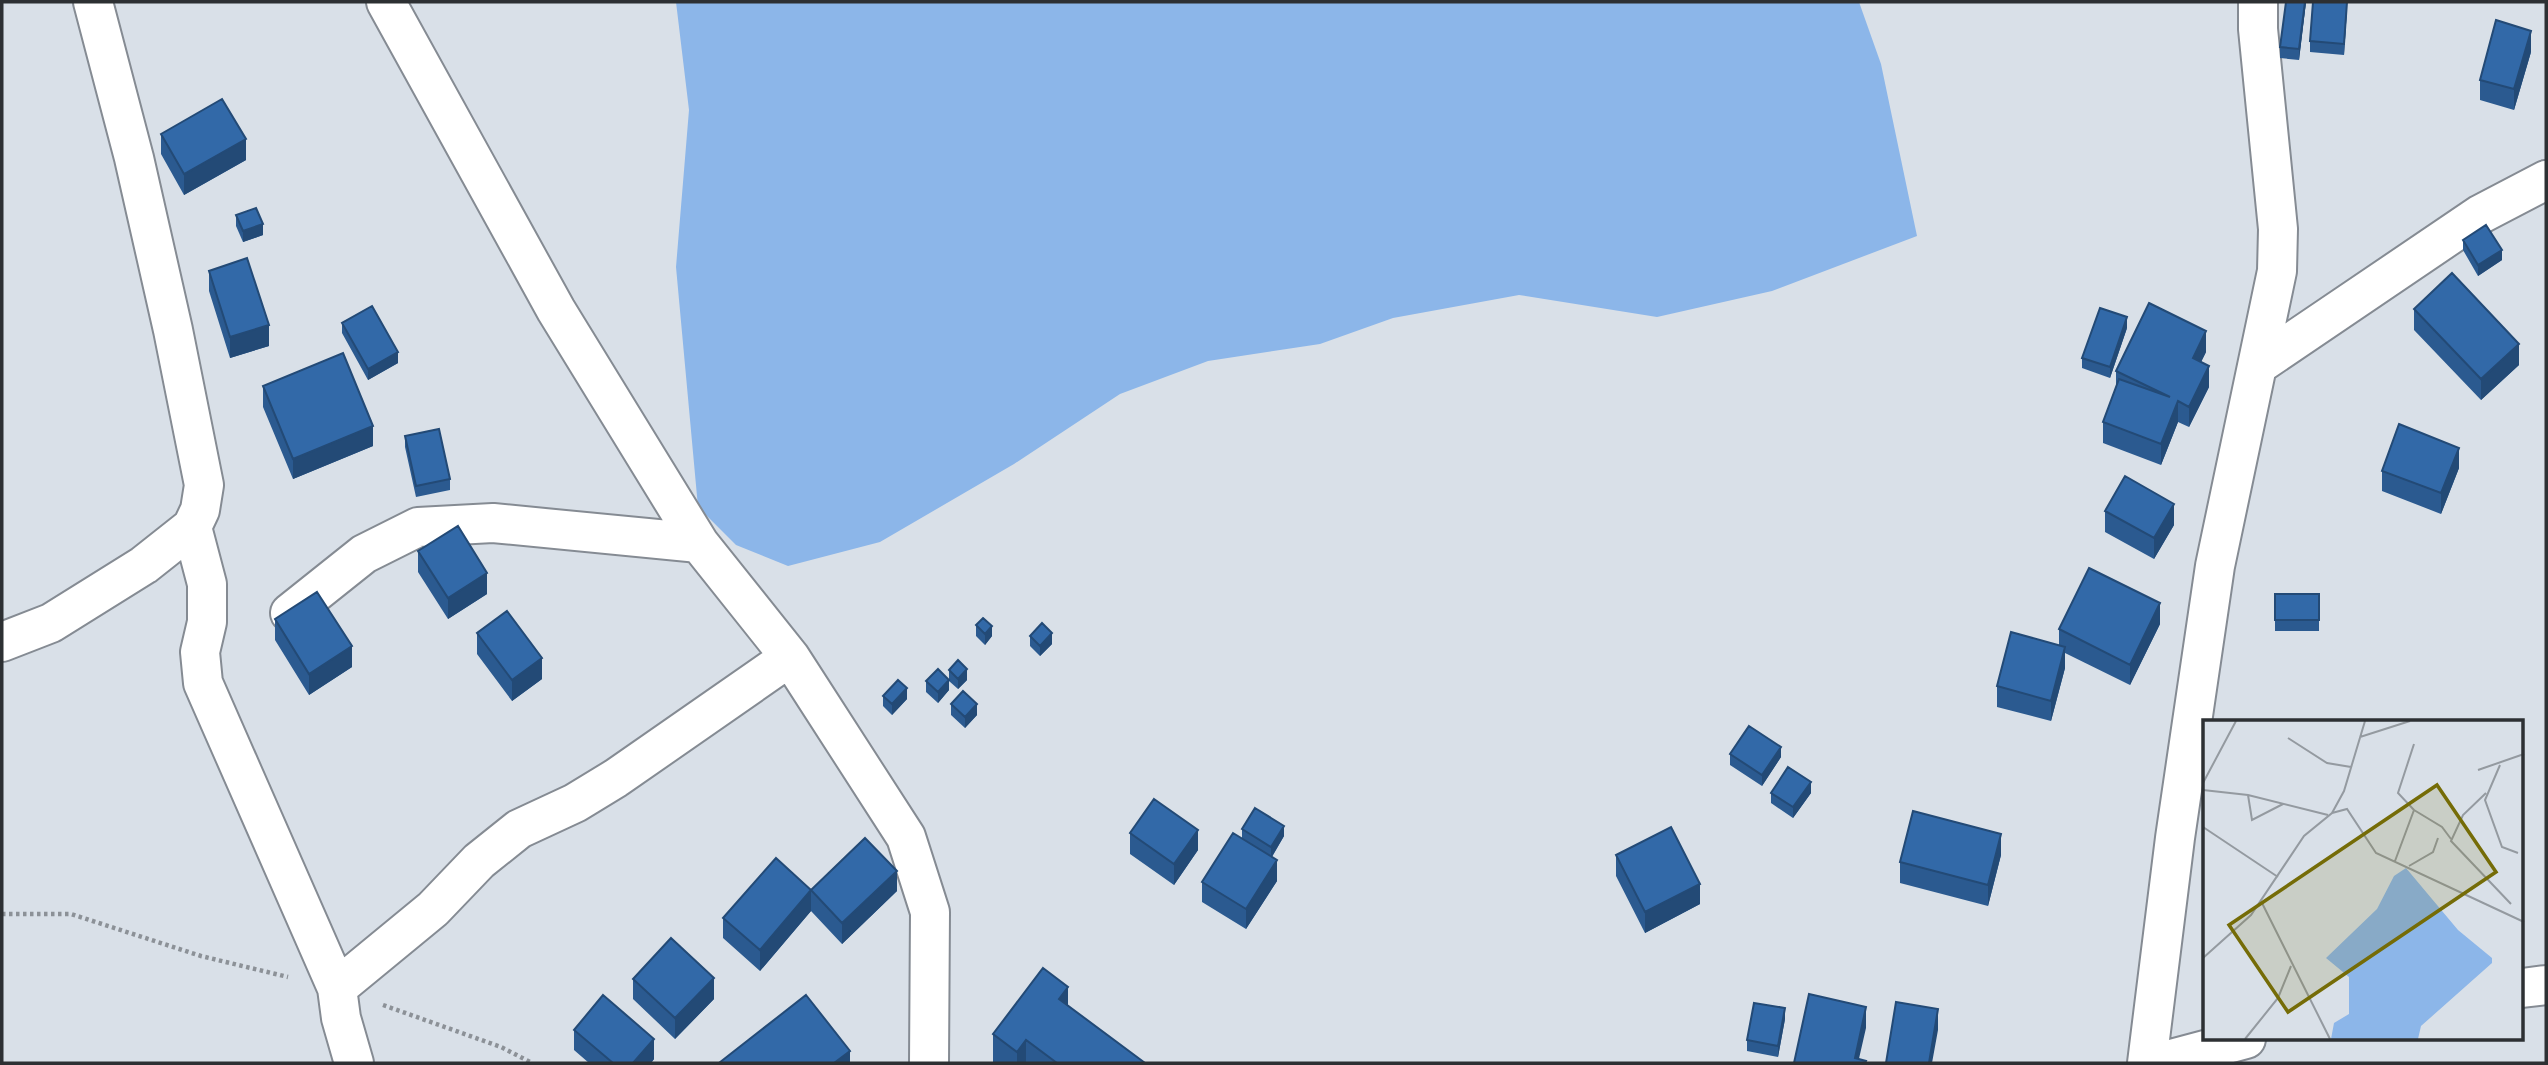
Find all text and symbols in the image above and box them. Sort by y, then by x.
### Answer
inset map [2203,720,2524,1040]

